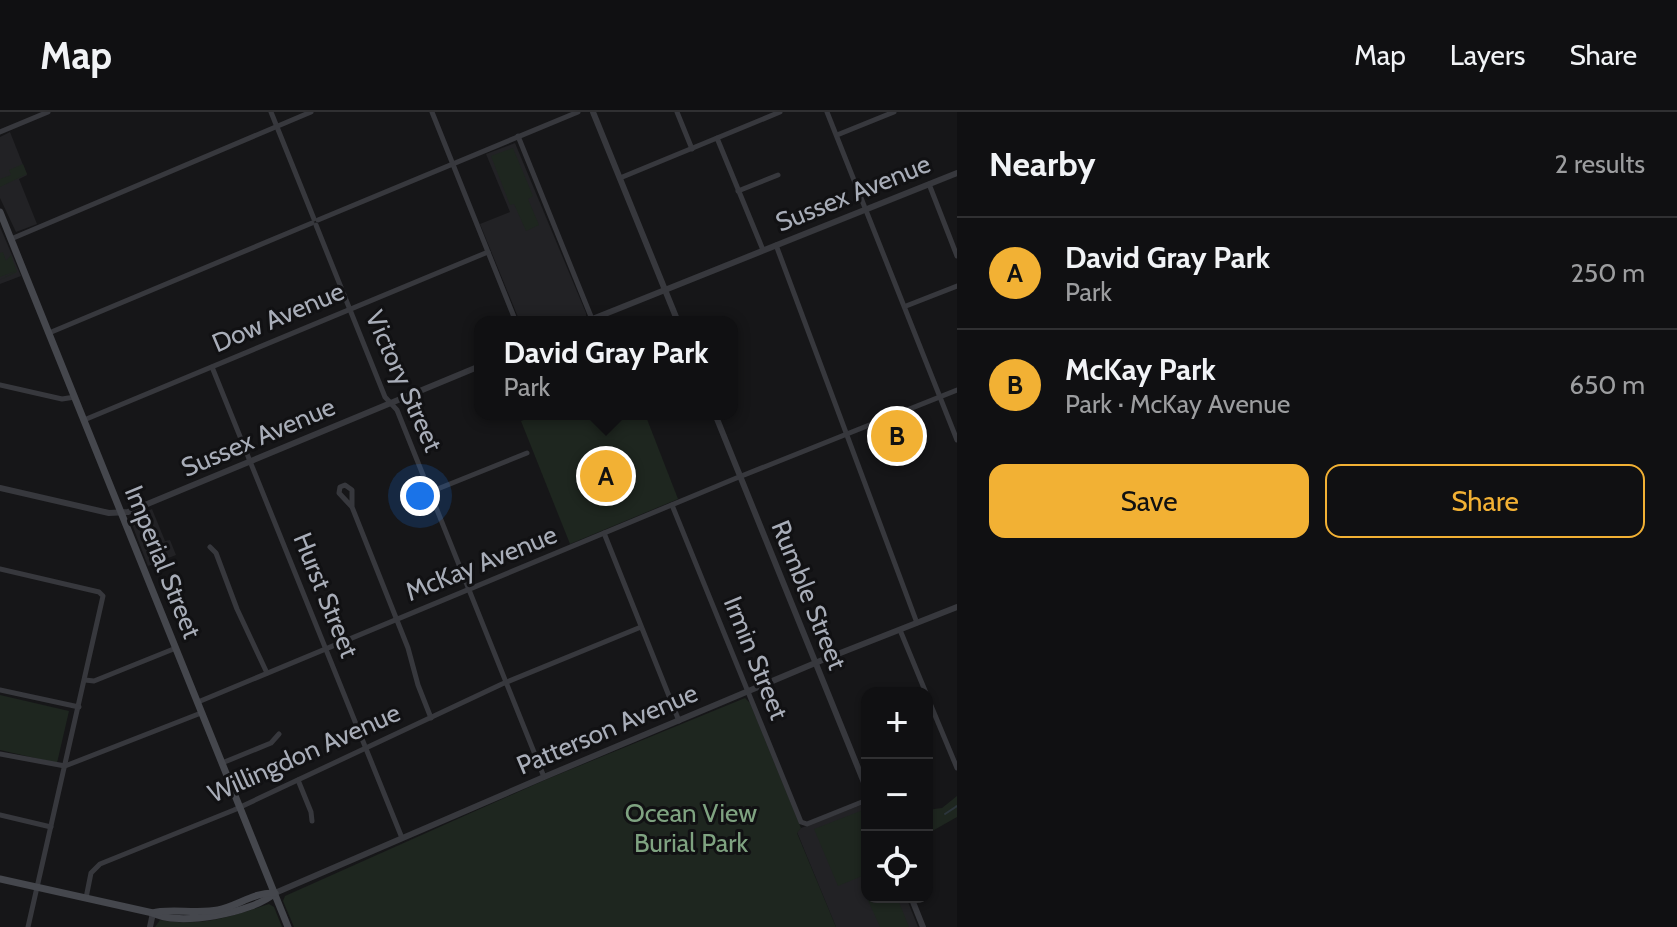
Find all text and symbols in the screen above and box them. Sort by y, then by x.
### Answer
text: Map [40,32,112,79]
text: Map [1354,38,1406,72]
text: Layers [1450,38,1525,72]
text: Share [1569,38,1637,72]
text: Nearby [989,143,1096,185]
street label: Sussex Avenue [771,147,935,239]
text: 2 results [1554,148,1645,180]
text: David Gray Park [1065,239,1270,276]
text: A [1007,257,1023,289]
text: 250 m [1571,257,1645,289]
street label: Dow Avenue [207,275,349,359]
text: Park [1065,276,1112,308]
street label: Victory Street [359,305,449,457]
popup [474,316,738,420]
text: David Gray Park [503,334,709,371]
text: McKay Park [1065,351,1216,388]
text: B [1007,369,1023,401]
text: 650 m [1569,369,1645,401]
text: Park [503,371,550,403]
text: Park · McKay Avenue [1065,388,1290,420]
street label: Sussex Avenue [176,390,340,484]
pin: B [871,406,923,466]
pin: A [580,446,632,506]
button: Save [989,464,1309,538]
button: Share [1325,464,1645,538]
your location [400,476,440,516]
street label: Imperial Street [118,481,208,643]
street label: Rumble Street [765,516,854,675]
street label: McKay Avenue [401,518,561,608]
street label: Hurst Street [286,528,366,662]
street label: Irmin Street [717,592,795,725]
street label: Patterson Avenue [512,676,702,782]
map controls [861,687,933,903]
button: + [861,687,933,759]
street label: Willingdon Avenue [203,696,405,810]
button: − [861,759,933,831]
park label: Ocean View Burial Park [625,797,757,859]
button: locate [861,831,933,903]

